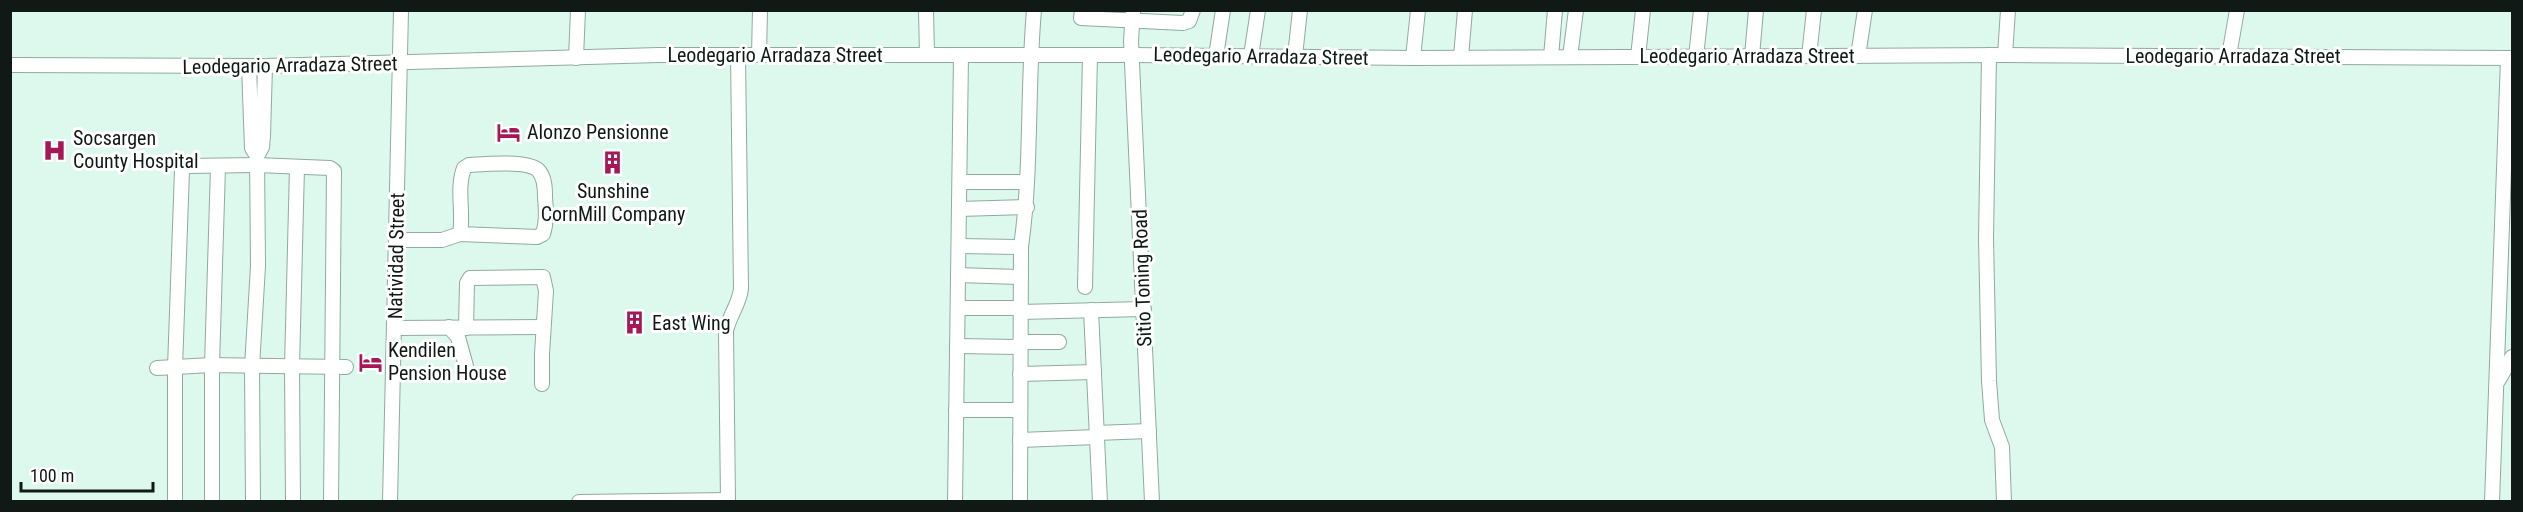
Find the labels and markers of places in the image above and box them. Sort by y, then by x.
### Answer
hotel icon: Alonzo Pensionne [496,119,522,145]
place label: Alonzo Pensionne [527,120,669,144]
place label: Socsargen County Hospital [73,126,199,173]
hospital icon: Socsargen County Hospital [42,137,68,163]
building icon: Sunshine CornMill Company [600,150,626,176]
place label: Sunshine CornMill Company [541,179,685,226]
building icon: East Wing [621,310,647,336]
place label: East Wing [652,311,731,335]
place label: Kendilen Pension House [388,338,507,385]
hotel icon: Kendilen Pension House [357,349,383,375]

